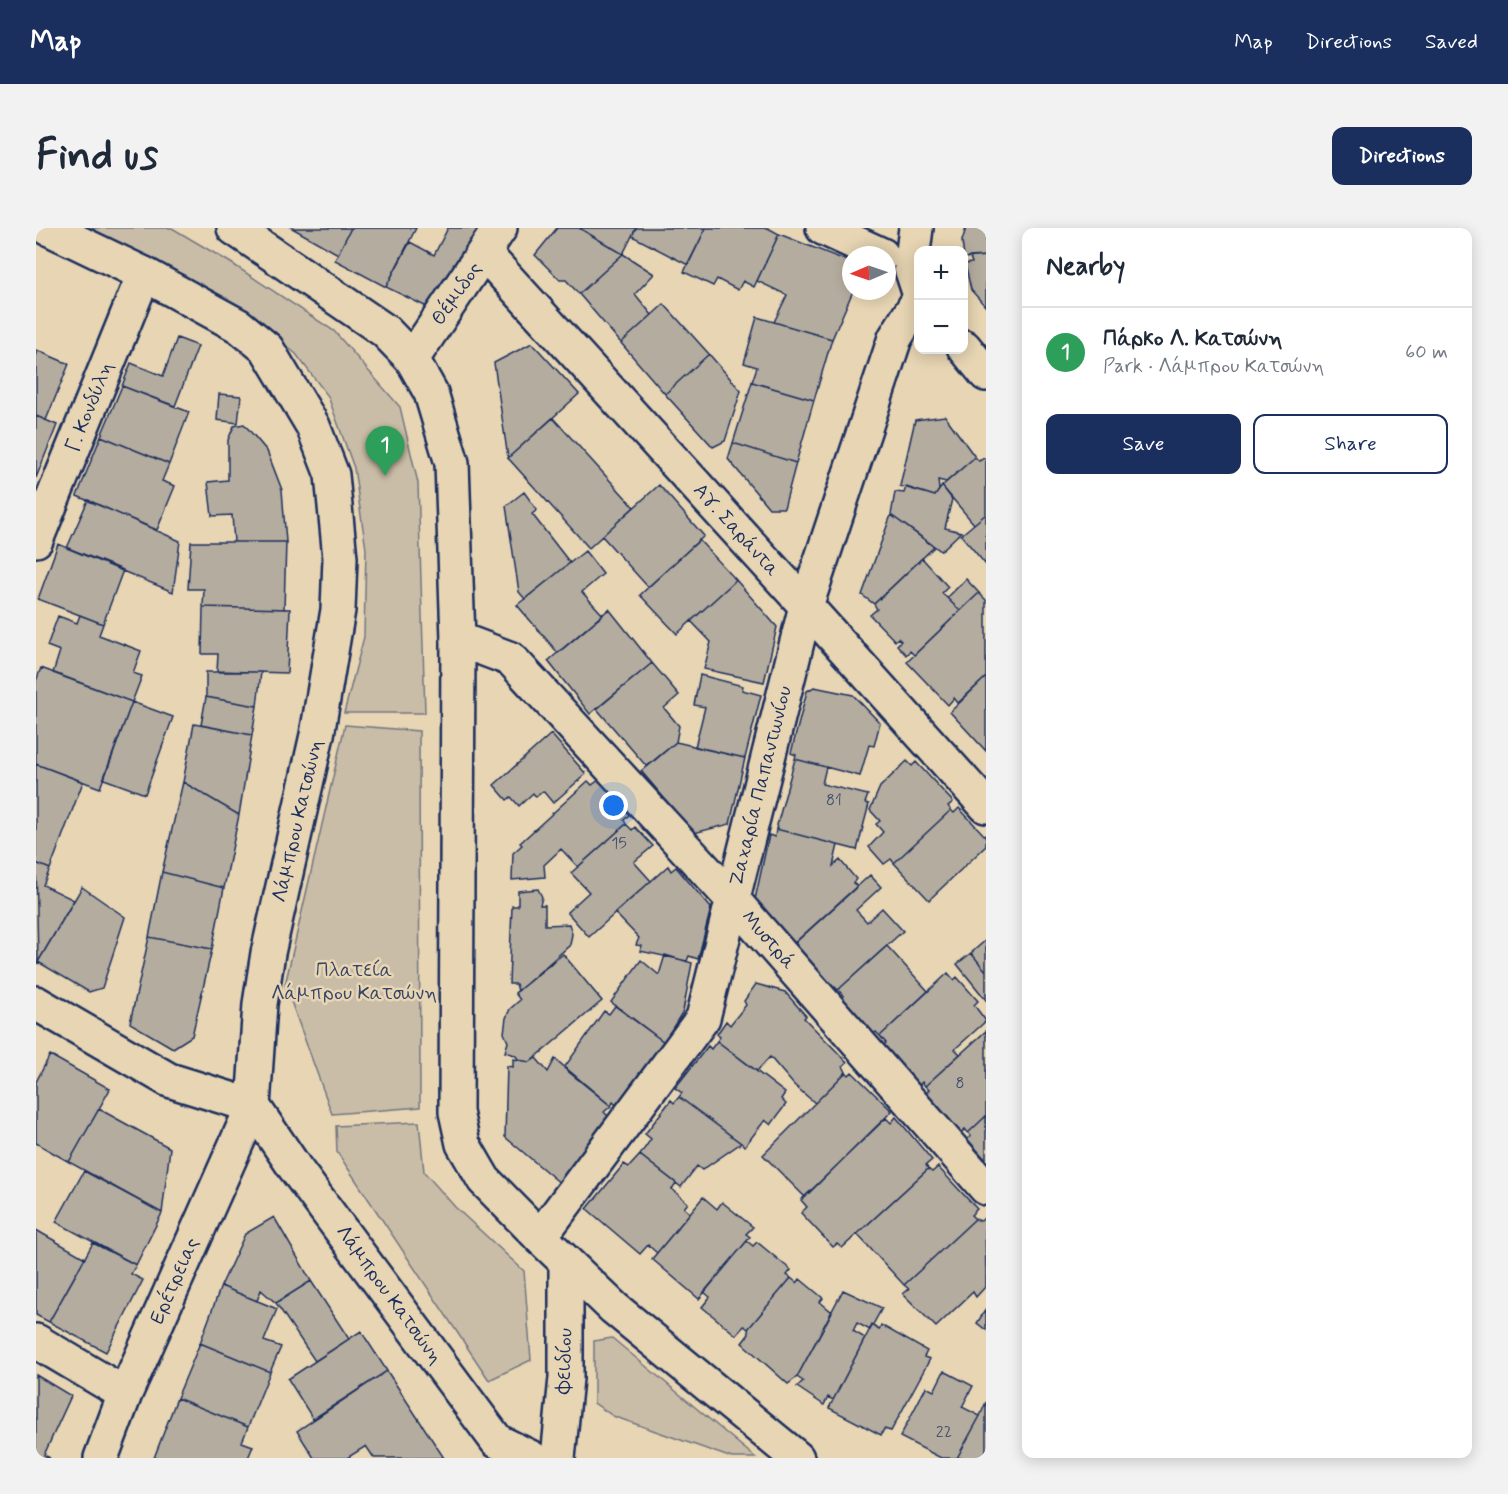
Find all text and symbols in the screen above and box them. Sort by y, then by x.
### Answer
text: Map [30,24,81,61]
text: Map [1234,28,1273,56]
text: Directions [1306,28,1392,56]
text: Saved [1425,28,1478,56]
button: Directions [1332,127,1472,185]
text: Find us [36,129,158,184]
north arrow [842,246,896,300]
map controls [914,246,968,354]
button: + [914,246,968,300]
text: Nearby [1046,250,1125,284]
street label: Θέμιδος [425,257,489,331]
button: − [914,300,968,354]
text: Πάρκο Λ. Κατσώνη [1103,325,1282,353]
text: 1 [1061,339,1070,366]
text: 60 m [1405,339,1448,366]
text: Park · Λάμπρου Κατσώνη [1103,353,1324,380]
street label: Γ. Κονδύλη [60,358,120,456]
button: Save [1046,414,1241,474]
button: Share [1253,414,1448,474]
pin: 1 [366,426,404,476]
street label: Αγ. Σαράντα [687,477,785,583]
street label: Ζαχαρία Παπαντωνίου [723,683,799,889]
street label: Λάμπρου Κατσώνη [266,737,330,905]
house number: 81 [826,790,842,811]
your location [599,791,628,820]
house number: 15 [611,833,627,854]
street label: Μυστρά [735,905,802,976]
park label: Πλατεία Λάμπρου Κατσώνη [271,957,437,1007]
house number: 8 [955,1073,965,1094]
street label: Λάμπρου Κατσώνη [329,1220,449,1370]
street label: Ερέτρειας [144,1233,206,1329]
street label: Φειδίου [550,1328,580,1395]
house number: 22 [936,1422,952,1443]

